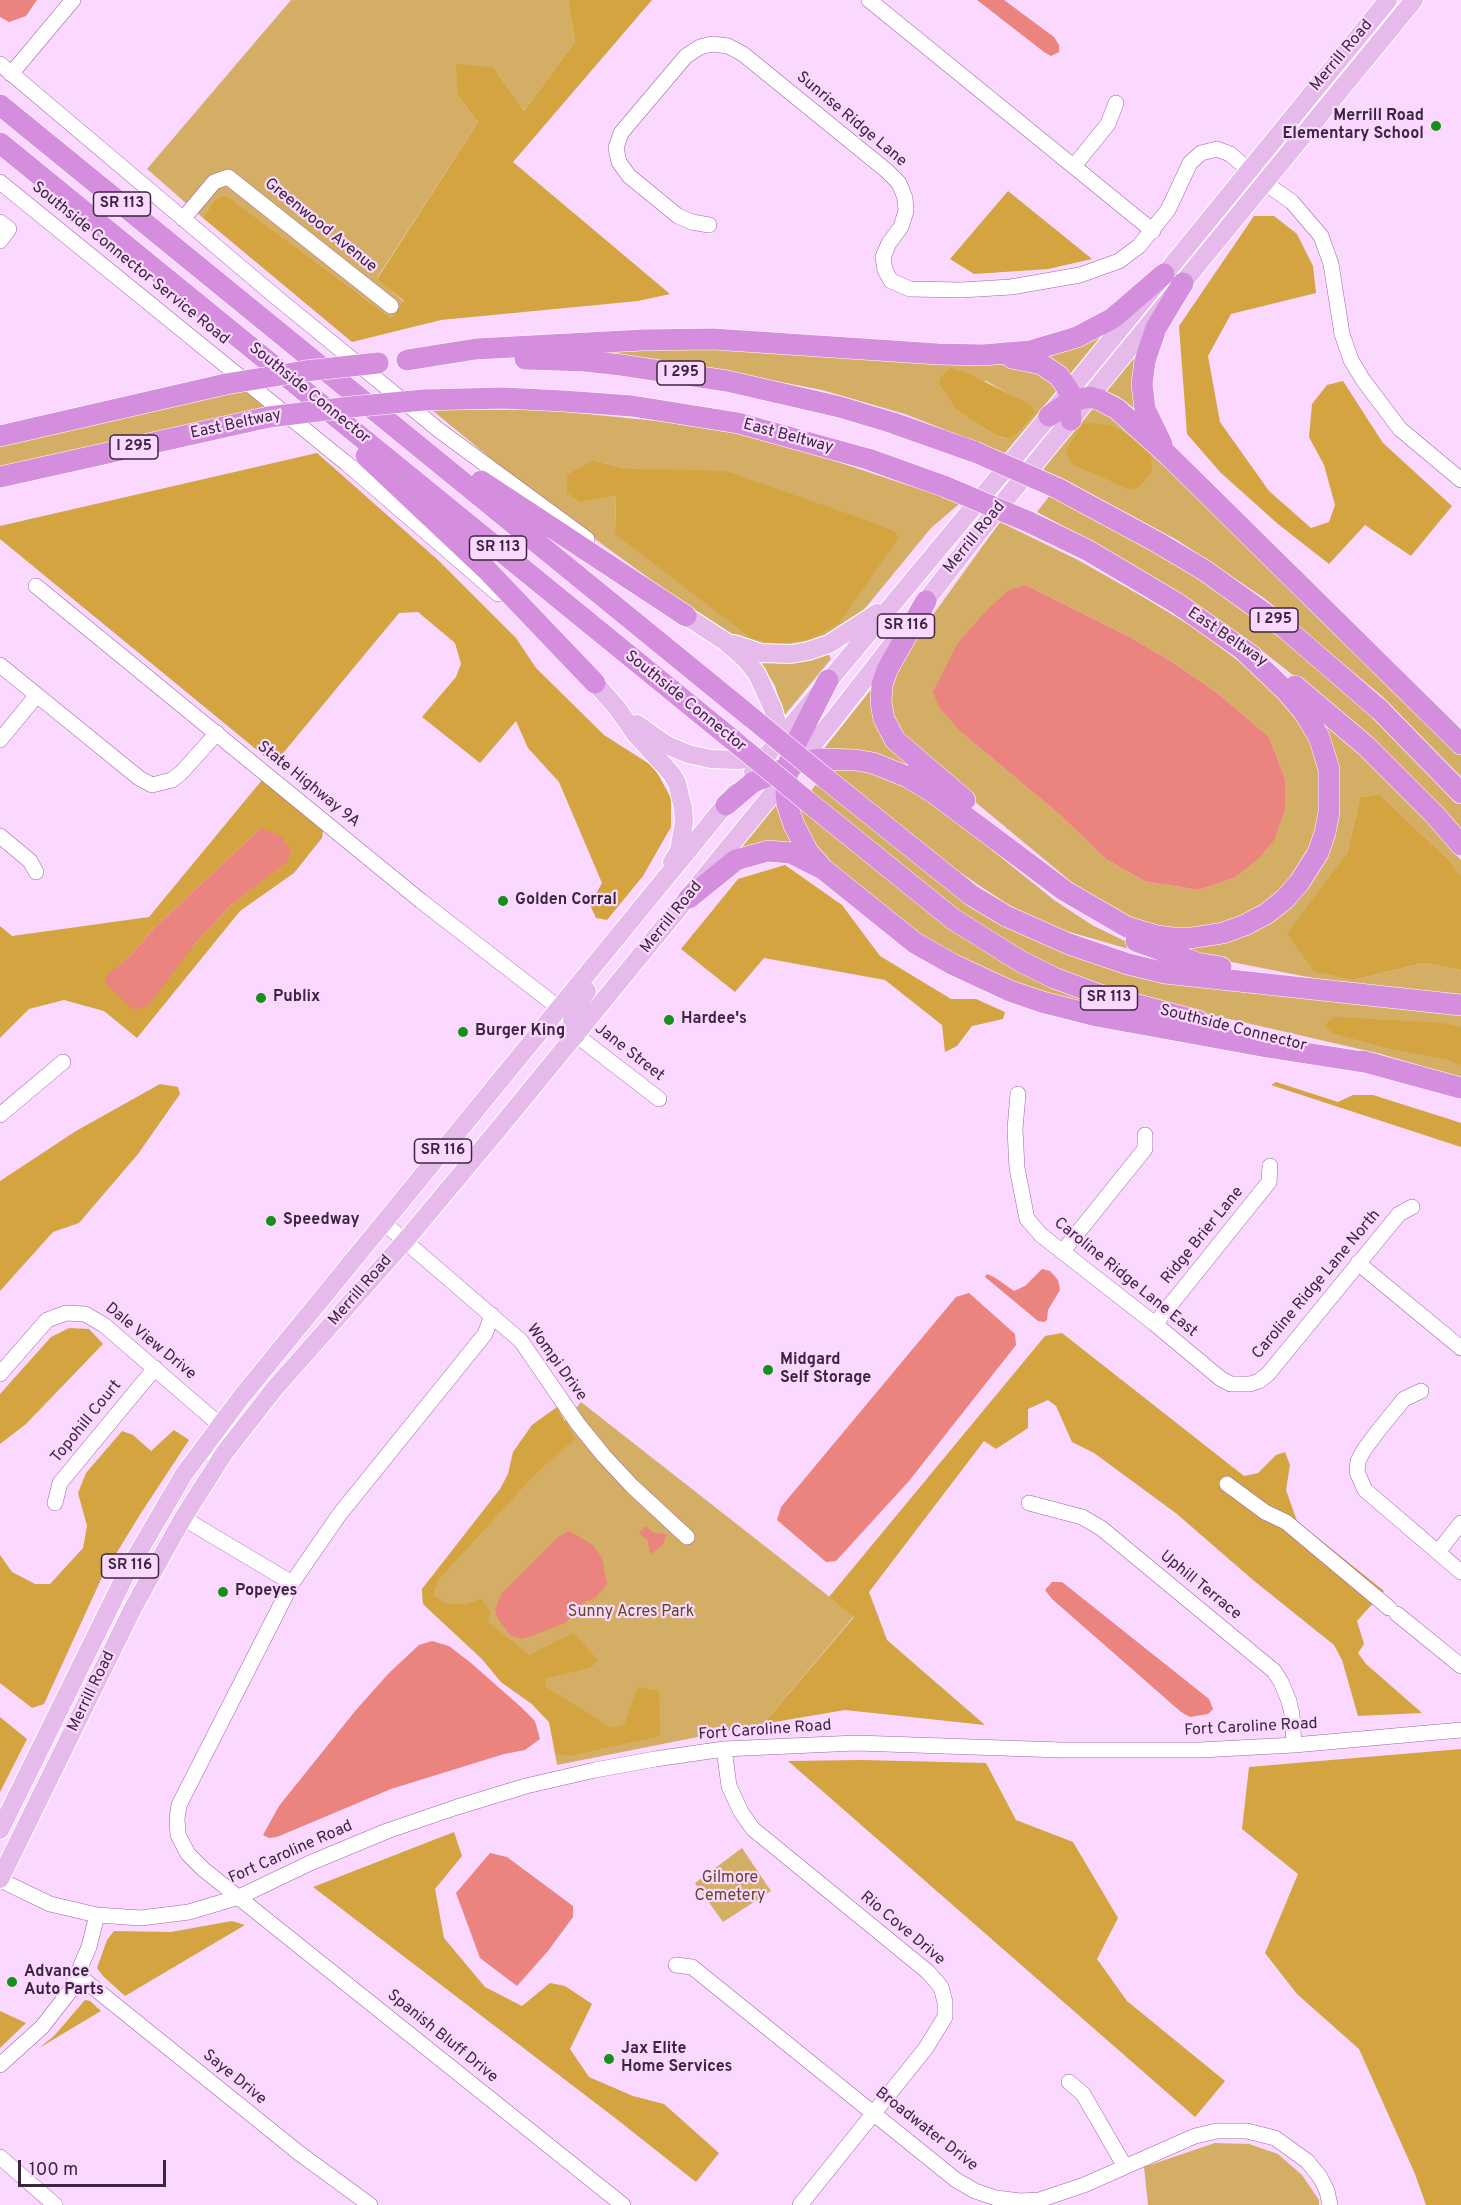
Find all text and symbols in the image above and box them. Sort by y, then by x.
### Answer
street label: Merrill Road [1307,16,1377,96]
street label: Sunrise Ridge Lane [792,68,910,172]
place label: Merrill Road Elementary School [1282,107,1424,145]
marker: Merrill Road Elementary School [1429,119,1443,133]
street label: Greenwood Avenue [260,175,380,277]
street label: Southside Connector Service Road [27,178,233,350]
road number: SR 113 [94,192,150,216]
street label: Southside Connector [245,339,373,449]
road number: I 295 [657,361,705,385]
street label: East Beltway [189,406,283,444]
street label: East Beltway [741,416,835,458]
road number: I 295 [110,435,158,459]
street label: Merrill Road [940,498,1010,578]
road number: SR 113 [470,536,526,560]
street label: East Beltway [1183,604,1271,672]
road number: I 295 [1250,608,1298,632]
road number: SR 116 [878,614,934,638]
street label: Southside Connector [621,647,749,757]
street label: State Highway 9A [253,738,363,832]
street label: Merrill Road [637,878,707,958]
place label: Golden Corral [515,891,617,911]
marker: Golden Corral [496,894,510,908]
road number: SR 113 [1080,986,1138,1010]
place label: Publix [273,988,320,1008]
marker: Publix [254,991,268,1005]
street label: Southside Connector [1158,1002,1308,1056]
place label: Hardee's [681,1010,747,1030]
marker: Hardee's [662,1013,676,1027]
street label: Jane Street [590,1020,668,1086]
place label: Burger King [475,1022,565,1042]
marker: Burger King [456,1025,470,1039]
road number: SR 116 [414,1139,472,1163]
street label: Ridge Brier Lane [1158,1183,1248,1289]
street label: Caroline Ridge Lane North [1249,1206,1385,1364]
place label: Speedway [283,1211,359,1231]
marker: Speedway [264,1214,278,1228]
street label: Caroline Ridge Lane East [1049,1214,1201,1342]
street label: Merrill Road [325,1252,397,1330]
street label: Dale View Drive [101,1299,199,1385]
street label: Wompi Drive [522,1321,590,1405]
place label: Midgard Self Storage [780,1351,871,1389]
marker: Midgard Self Storage [761,1363,775,1377]
street label: Topohill Court [48,1377,126,1467]
street label: Uphill Terrace [1155,1547,1245,1625]
road number: SR 116 [102,1554,158,1578]
place label: Popeyes [235,1582,297,1602]
marker: Popeyes [216,1585,230,1599]
park label: Sunny Acres Park [568,1603,694,1623]
street label: Merrill Road [64,1649,120,1735]
street label: Fort Caroline Road [1184,1715,1318,1741]
street label: Fort Caroline Road [698,1717,832,1745]
street label: Fort Caroline Road [226,1817,356,1889]
park label: Gilmore Cemetery [695,1869,765,1907]
street label: Rio Cove Drive [856,1888,948,1970]
place label: Advance Auto Parts [24,1963,104,2001]
marker: Advance Auto Parts [5,1975,19,1989]
street label: Spanish Bluff Drive [383,1986,501,2088]
place label: Jax Elite Home Services [621,2040,732,2078]
street label: Saye Drive [198,2046,270,2110]
marker: Jax Elite Home Services [602,2052,616,2066]
street label: Broadwater Drive [871,2084,981,2176]
scale bar [21,2148,170,2186]
text: 100 m [29,2159,78,2182]

